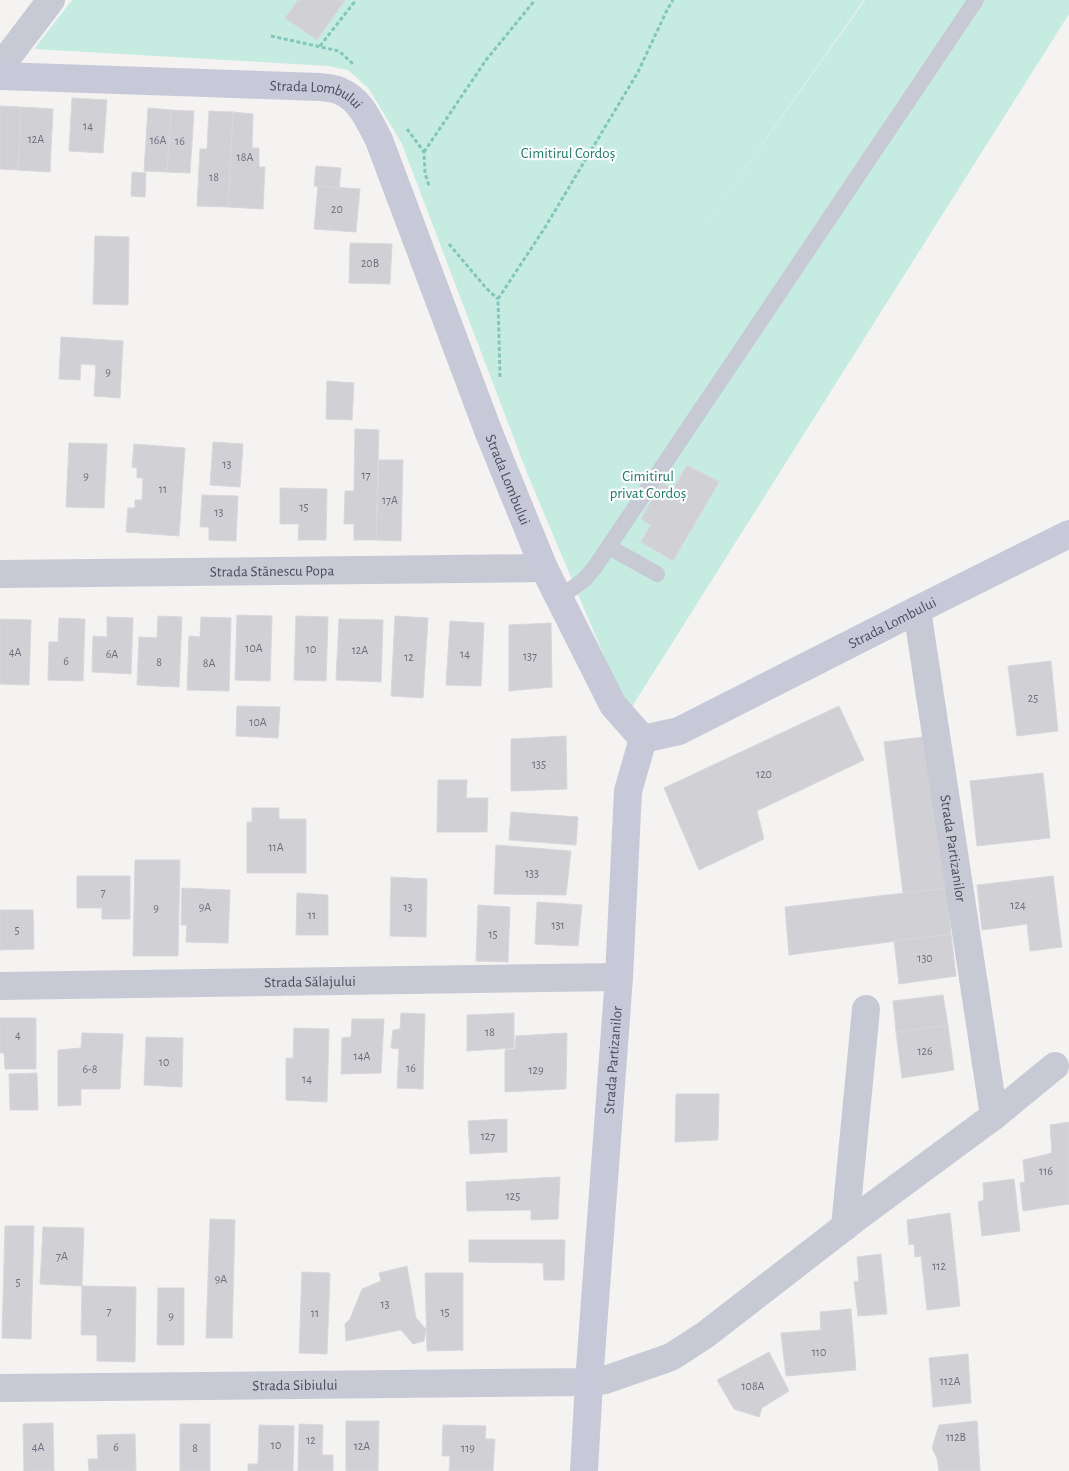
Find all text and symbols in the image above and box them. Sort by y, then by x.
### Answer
street label: Strada Lombului [269,78,365,112]
house number: 14 [83,120,93,132]
house number: 12A [28,133,44,145]
house number: 16A [150,134,166,146]
house number: 16 [175,135,185,147]
park label: Cimitirul Cordoș [521,146,615,162]
house number: 18A [237,151,253,163]
house number: 18 [209,171,219,183]
house number: 20 [331,203,343,215]
house number: 20B [361,257,379,269]
house number: 9 [105,366,111,378]
street label: Strada Lombului [482,432,533,527]
house number: 13 [222,458,232,470]
house number: 17 [361,469,371,481]
park label: Cimitirul privat Cordoș [610,469,686,502]
house number: 9 [83,470,89,482]
house number: 11 [159,483,167,495]
house number: 17A [382,494,398,506]
house number: 15 [299,501,309,513]
house number: 13 [214,506,224,518]
street label: Strada Stănescu Popa [210,563,334,580]
street label: Strada Lombului [846,595,939,652]
house number: 10A [245,642,263,654]
house number: 10 [306,643,316,655]
house number: 12A [352,644,368,656]
house number: 4A [9,646,21,658]
house number: 6A [106,648,118,660]
house number: 14 [460,648,470,660]
house number: 137 [523,650,537,662]
house number: 12 [404,651,414,663]
house number: 6 [63,655,69,667]
house number: 8 [156,656,162,668]
house number: 8A [203,657,215,669]
house number: 25 [1028,692,1038,704]
house number: 10A [249,716,267,728]
house number: 135 [532,758,546,770]
house number: 120 [756,768,772,780]
street label: Strada Partizanilor [937,794,968,903]
house number: 11A [268,841,284,853]
house number: 133 [525,867,539,879]
house number: 7 [100,886,106,898]
house number: 124 [1010,899,1026,911]
house number: 9A [199,901,211,913]
house number: 13 [403,901,413,913]
house number: 9 [153,902,159,914]
house number: 11 [308,909,316,921]
house number: 131 [551,919,565,931]
house number: 5 [14,924,20,936]
house number: 15 [488,928,498,940]
house number: 130 [917,952,933,964]
street label: Strada Sălajului [264,974,356,990]
street label: Strada Partizanilor [602,1005,625,1115]
house number: 18 [485,1026,495,1038]
house number: 4 [15,1029,21,1041]
house number: 126 [917,1045,933,1057]
house number: 14A [354,1050,370,1062]
house number: 10 [159,1056,169,1068]
house number: 16 [406,1062,416,1074]
house number: 6-8 [82,1063,98,1075]
house number: 129 [528,1064,544,1076]
house number: 14 [302,1073,312,1085]
house number: 127 [481,1130,495,1142]
house number: 116 [1039,1165,1053,1177]
house number: 125 [506,1190,520,1202]
house number: 7A [56,1250,68,1262]
house number: 112 [932,1260,946,1272]
house number: 9A [215,1273,227,1285]
house number: 5 [15,1276,21,1288]
house number: 13 [380,1298,390,1310]
house number: 7 [106,1305,112,1317]
house number: 15 [440,1306,450,1318]
house number: 11 [311,1307,319,1319]
house number: 9 [168,1310,174,1322]
house number: 110 [812,1346,826,1358]
house number: 112A [940,1375,960,1387]
street label: Strada Sibiului [252,1378,338,1393]
house number: 108A [741,1380,765,1392]
house number: 112B [946,1431,966,1443]
house number: 12 [306,1434,316,1446]
house number: 10 [271,1439,281,1451]
house number: 12A [354,1440,370,1452]
house number: 4A [32,1441,44,1453]
house number: 6 [113,1441,119,1453]
house number: 8 [192,1442,198,1454]
house number: 119 [461,1442,475,1454]

